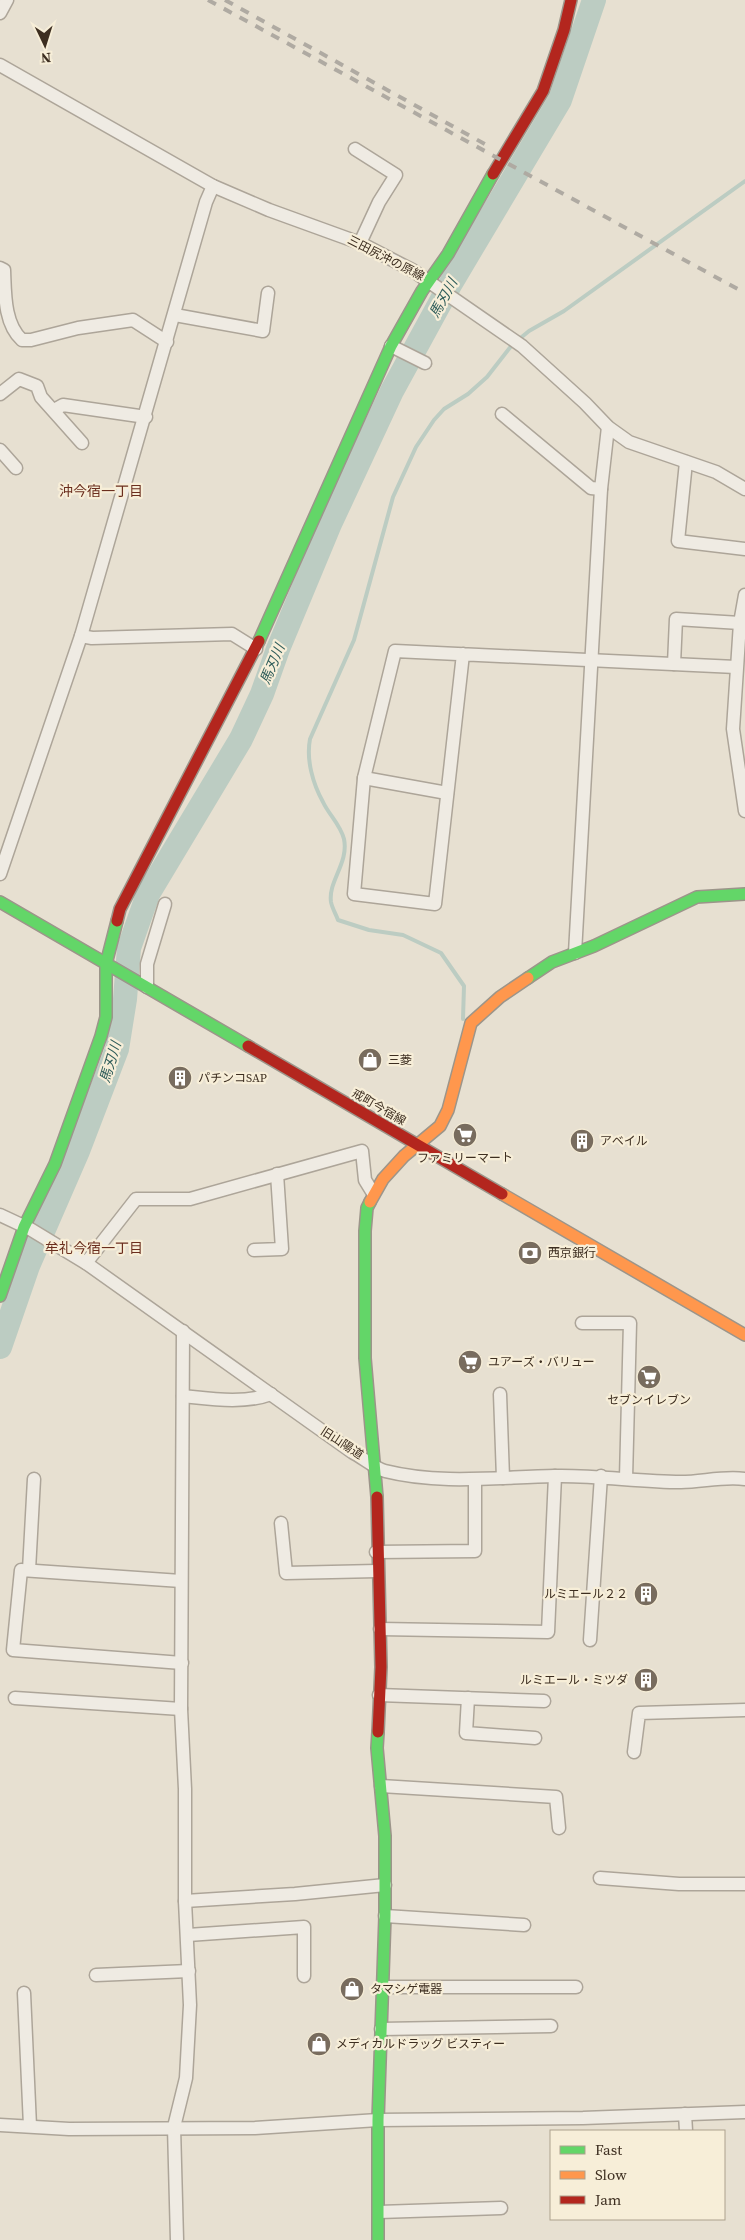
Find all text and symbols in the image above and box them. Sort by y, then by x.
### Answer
north arrow [20,20,70,70]
text: N [40,48,52,68]
street label: 三田尻沖の原線 [345,232,427,284]
water label: 馬刃川 [424,273,463,321]
district label: 沖今宿一丁目 [59,481,143,501]
water label: 馬刃川 [255,639,290,687]
water label: 馬刃川 [94,1037,126,1085]
shop icon: 三菱 [357,1047,383,1073]
place label: 三菱 [388,1052,412,1068]
building icon: パチンコSAP [167,1065,193,1091]
place label: パチンコSAP [198,1070,267,1086]
street label: 戒町今宿線 [349,1085,409,1129]
supermarket icon: ファミリーマート [452,1122,478,1148]
building icon: アベイル [569,1128,595,1154]
place label: アベイル [600,1133,648,1149]
place label: ファミリーマート [417,1150,513,1166]
district label: 牟礼今宿一丁目 [45,1238,143,1258]
bank icon: 西京銀行 [517,1240,543,1266]
place label: 西京銀行 [548,1245,596,1261]
supermarket icon: ユアーズ・バリュー [457,1349,483,1375]
place label: ユアーズ・バリュー [488,1354,595,1370]
supermarket icon: セブンイレブン [636,1364,662,1390]
place label: セブンイレブン [607,1392,691,1408]
street label: 旧山陽道 [318,1423,366,1463]
building icon: ルミエール２２ [633,1581,659,1607]
place label: ルミエール２２ [544,1586,628,1602]
building icon: ルミエール・ミツダ [633,1667,659,1693]
place label: ルミエール・ミツダ [520,1672,628,1688]
shop icon: タマシゲ電器 [339,1976,365,2002]
place label: タマシゲ電器 [370,1981,442,1997]
shop icon: メディカルドラッグ ビスティー [306,2031,332,2057]
place label: メディカルドラッグ ビスティー [336,2036,505,2052]
legend [550,2130,725,2220]
text: Fast [595,2139,622,2160]
text: Slow [595,2164,627,2185]
text: Jam [594,2189,622,2210]

